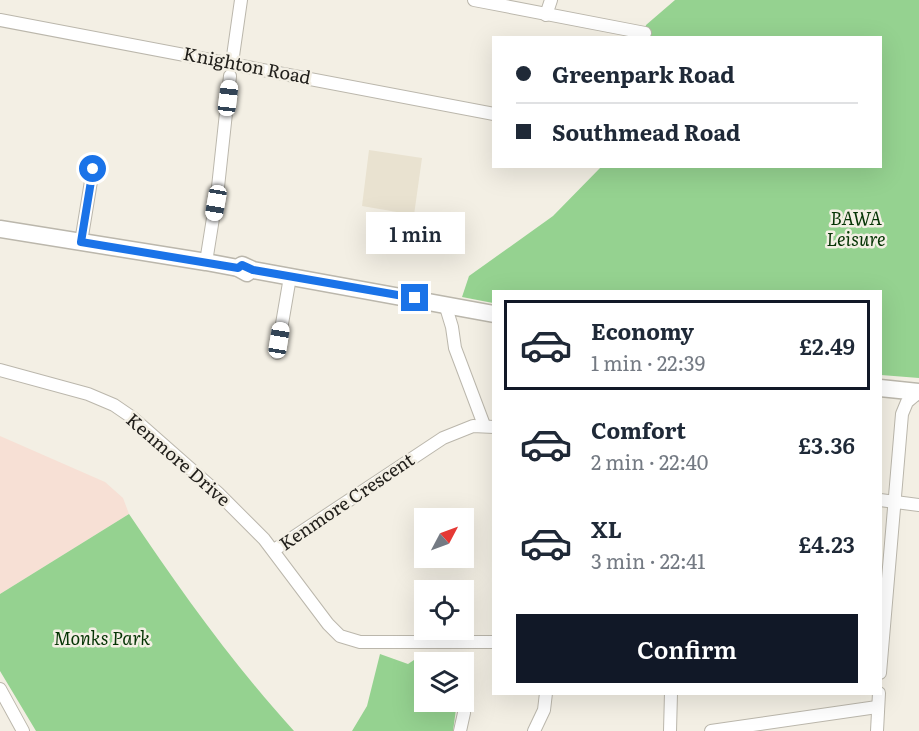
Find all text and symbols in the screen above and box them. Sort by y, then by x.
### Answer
street label: Knighton Road [181,39,313,90]
text: Greenpark Road [552,57,735,90]
car [217,79,239,117]
text: Southmead Road [552,115,741,148]
route start [79,155,106,182]
car [204,184,228,222]
park label: BAWA Leisure [826,204,886,252]
callout: 1 min [366,211,464,253]
text: 1 min [389,218,442,248]
route end [401,284,428,311]
text: Economy [591,314,694,347]
icon: car [519,318,573,372]
car [267,321,291,359]
text: £2.49 [799,329,855,362]
text: 1 min · 22:39 [591,347,705,377]
street label: Kenmore Drive [121,406,237,512]
text: Comfort [591,413,686,446]
icon: car [519,417,573,471]
text: £3.36 [798,428,855,461]
street label: Kenmore Crescent [273,445,420,556]
text: 2 min · 22:40 [591,446,708,476]
north arrow [414,508,474,568]
map controls [414,508,474,712]
text: XL [591,512,622,545]
icon: car [519,516,573,570]
text: £4.23 [798,527,855,560]
text: 3 min · 22:41 [591,545,706,575]
button: locate [414,580,474,640]
button: Confirm [516,614,858,683]
park label: Monks Park [54,624,150,651]
button: layers [414,652,474,712]

